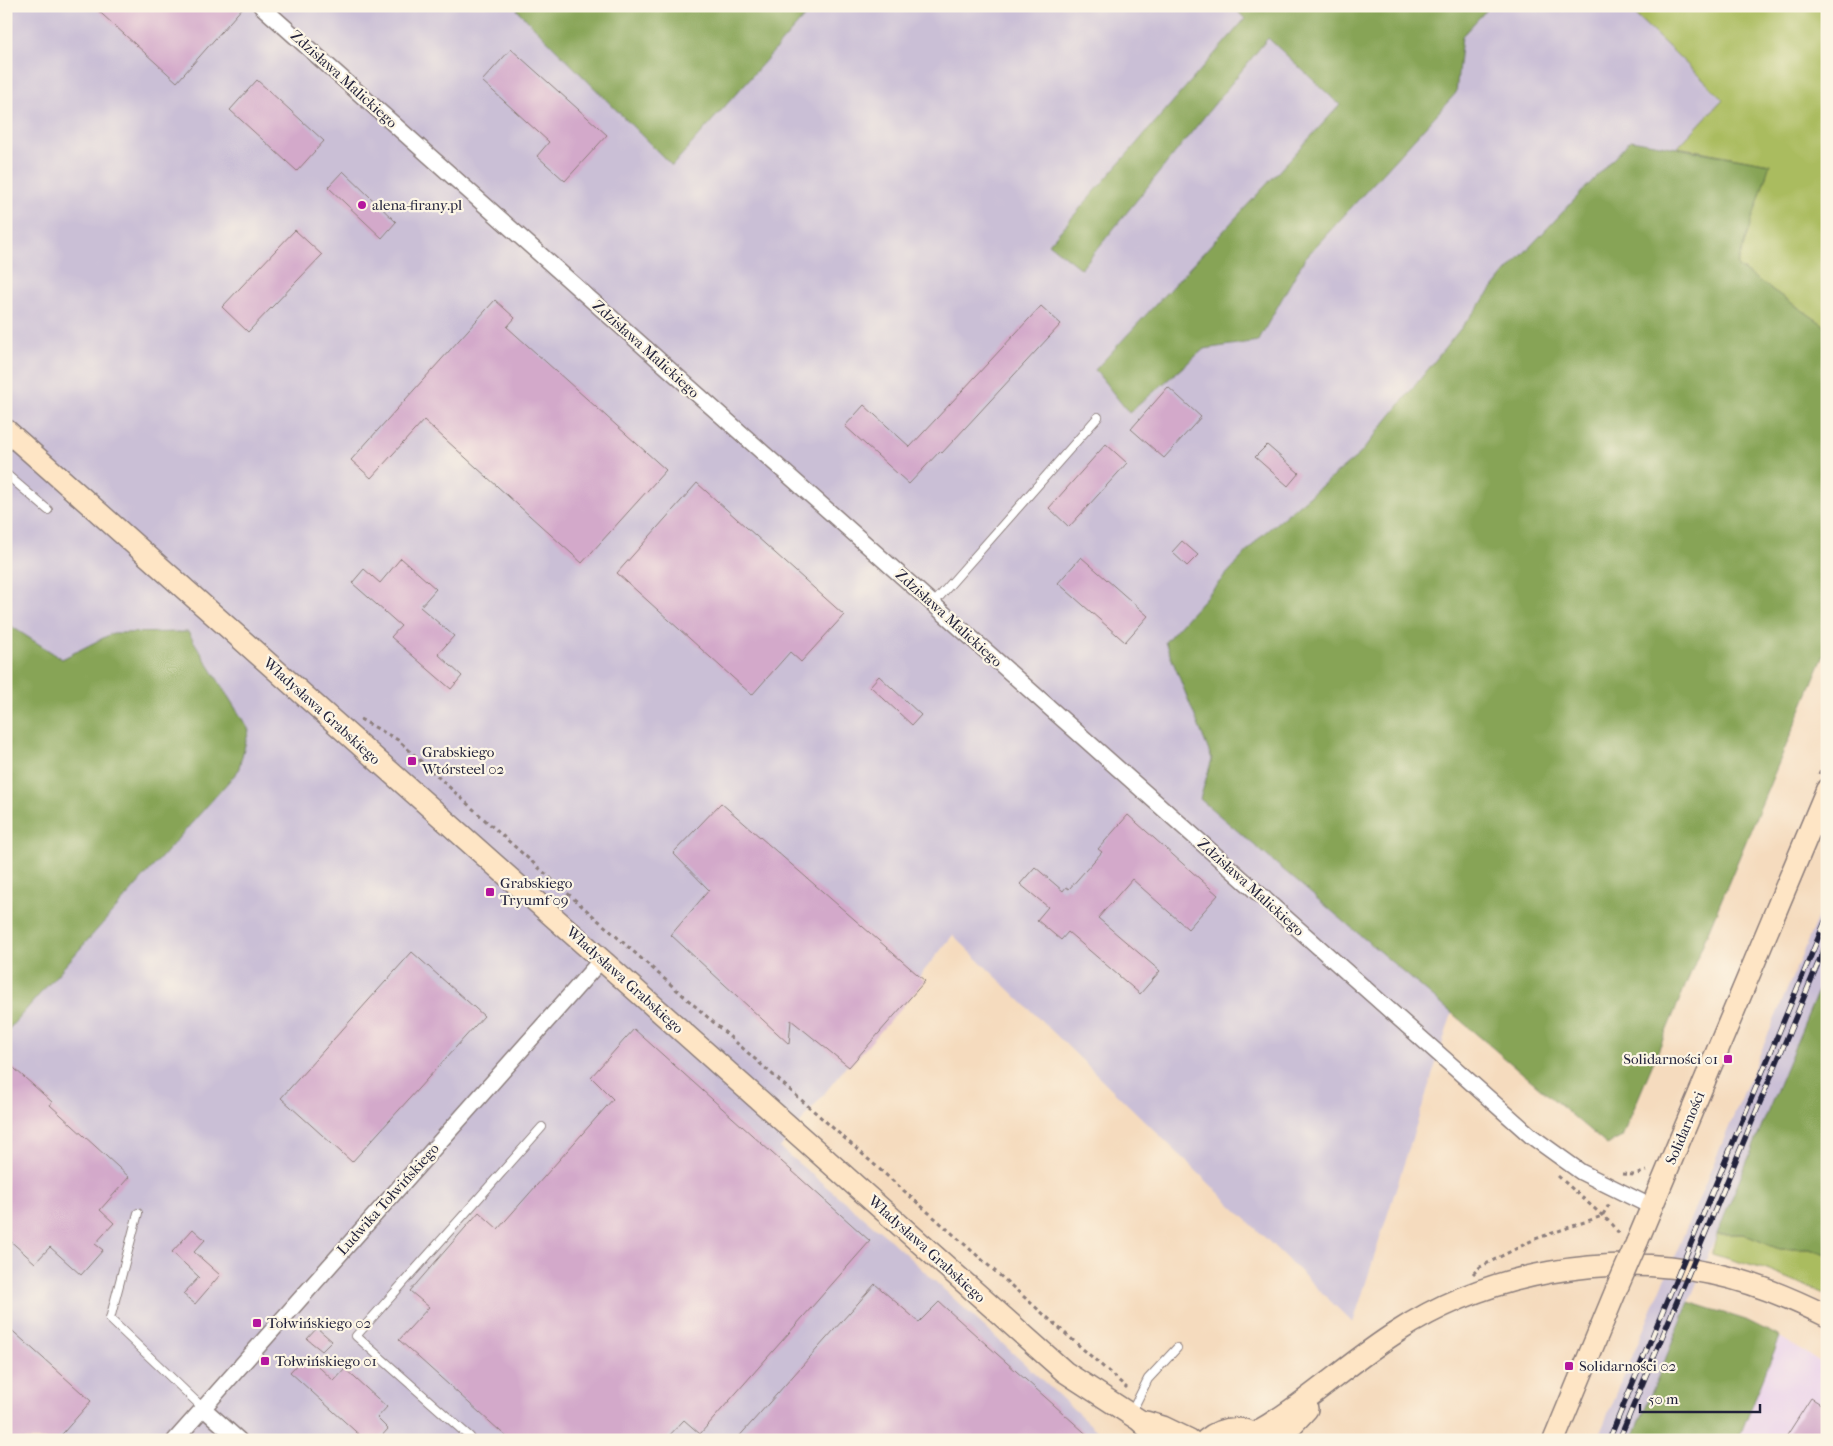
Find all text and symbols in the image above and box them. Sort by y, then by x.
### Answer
street label: Zdzisława Malickiego [287,26,401,132]
place label: alena-firany.pl [372,196,462,214]
marker: alena-firany.pl [356,199,368,211]
street label: Zdzisława Malickiego [589,296,703,402]
street label: Zdzisława Malickiego [892,565,1006,671]
street label: Władysława Grabskiego [259,653,385,769]
place label: Grabskiego Wtórsteel 02 [421,743,505,778]
marker: Grabskiego Wtórsteel 02 [406,755,418,767]
street label: Zdzisława Malickiego [1194,834,1308,940]
place label: Grabskiego Tryumf 09 [500,874,573,909]
marker: Grabskiego Tryumf 09 [484,886,496,898]
street label: Władysława Grabskiego [562,922,688,1038]
place label: Solidarności 01 [1623,1050,1718,1068]
marker: Solidarności 01 [1722,1053,1734,1065]
street label: Solidarności [1661,1088,1709,1167]
street label: Ludwika Tołwińskiego [333,1139,443,1259]
street label: Władysława Grabskiego [864,1191,990,1307]
place label: Tołwińskiego 02 [267,1314,372,1332]
marker: Tołwińskiego 02 [251,1317,263,1329]
place label: Tołwińskiego 01 [275,1352,377,1370]
marker: Tołwińskiego 01 [259,1355,271,1367]
place label: Solidarności 02 [1579,1357,1677,1375]
marker: Solidarności 02 [1563,1360,1575,1372]
scale bar [1640,1381,1760,1413]
text: 50 m [1648,1390,1679,1408]

